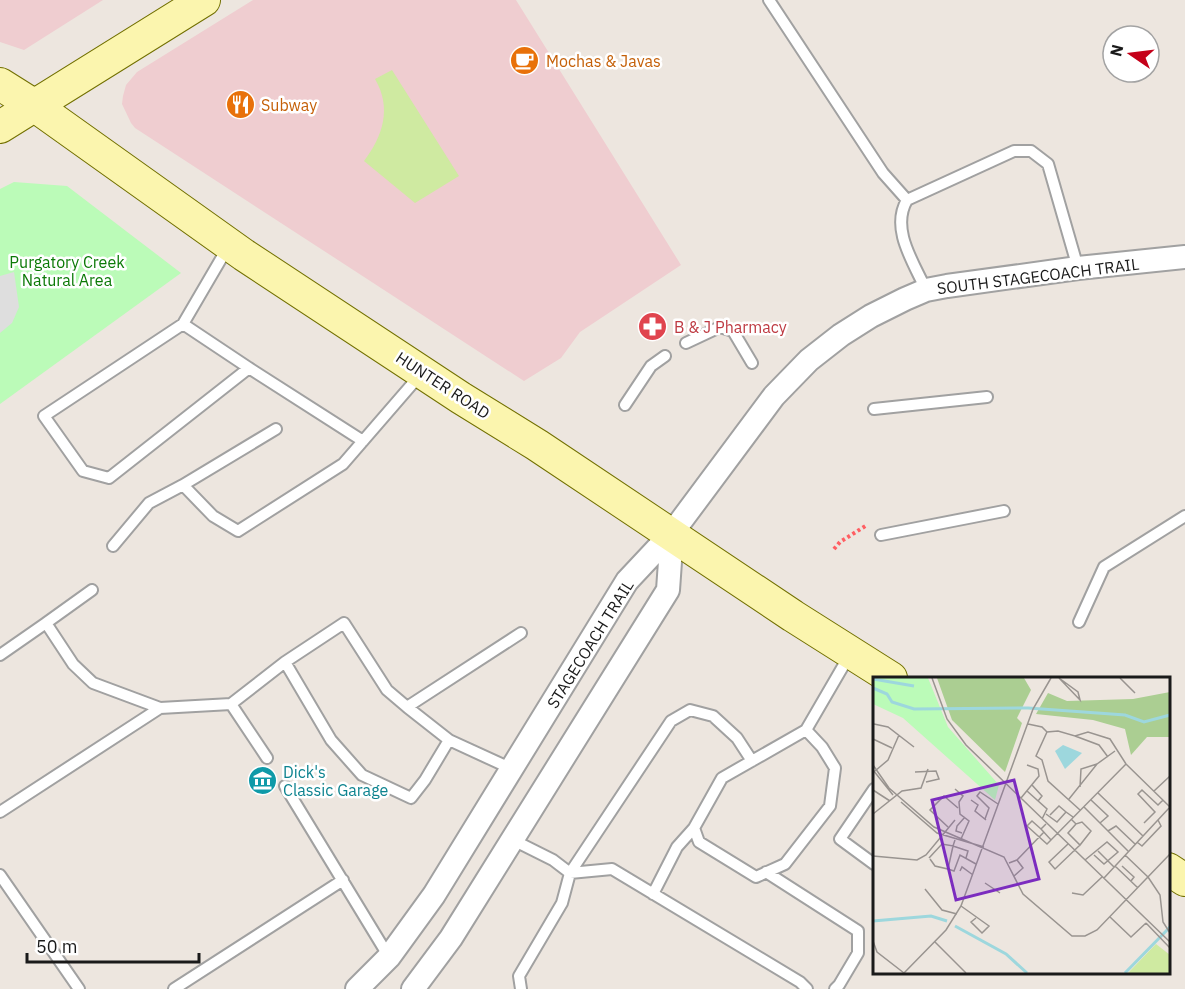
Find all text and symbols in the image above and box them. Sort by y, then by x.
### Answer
north arrow [1101,24,1161,84]
text: N [1105,42,1128,58]
cafe icon: Mochas & Javas [509,45,541,77]
place label: Mochas & Javas [546,51,661,71]
restaurant icon: Subway [224,89,256,121]
place label: Subway [261,95,317,115]
park label: Purgatory Creek Natural Area [9,252,125,290]
street label: SOUTH STAGECOACH TRAIL [936,254,1140,298]
pharmacy icon: B & J Pharmacy [637,311,669,343]
place label: B & J Pharmacy [674,317,787,337]
street label: HUNTER ROAD [392,347,494,423]
street label: STAGECOACH TRAIL [542,576,638,712]
inset map [873,677,1170,974]
place label: Dick's Classic Garage [283,762,389,800]
museum icon: Dick's Classic Garage [246,765,278,797]
scale bar [27,926,200,964]
text: 50 m [36,935,78,958]

